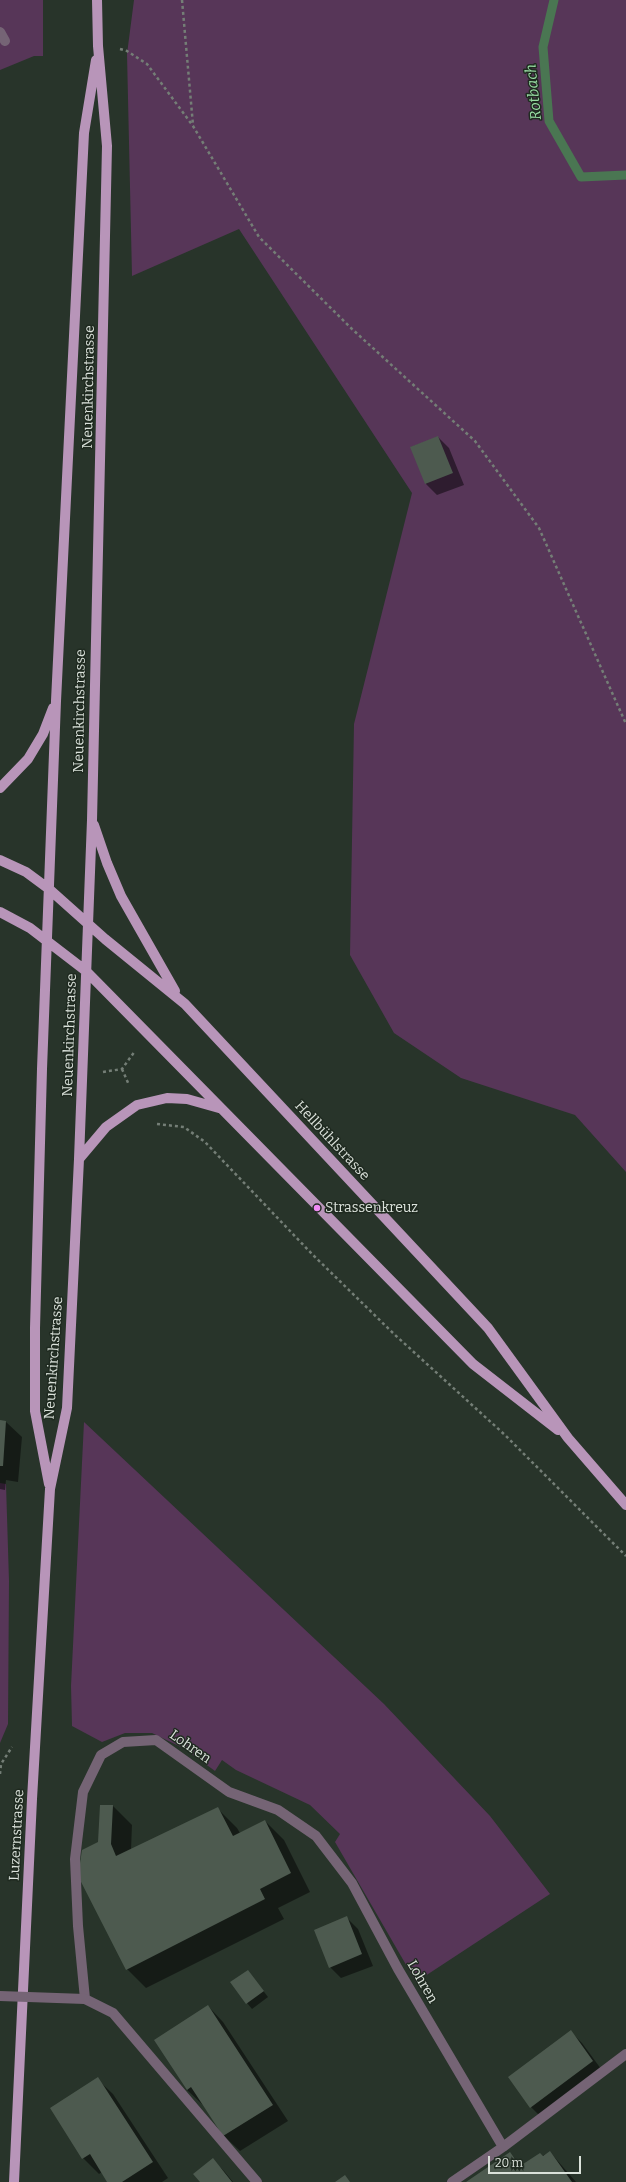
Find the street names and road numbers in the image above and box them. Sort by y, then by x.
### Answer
street label: Neuenkirchstrasse [80,325,98,449]
street label: Neuenkirchstrasse [71,649,89,773]
street label: Neuenkirchstrasse [59,973,81,1097]
street label: Hellbühlstrasse [291,1098,373,1184]
street label: Neuenkirchstrasse [41,1296,67,1420]
street label: Lohren [166,1727,214,1767]
street label: Luzernstrasse [6,1789,28,1881]
street label: Lohren [403,1958,441,2006]

